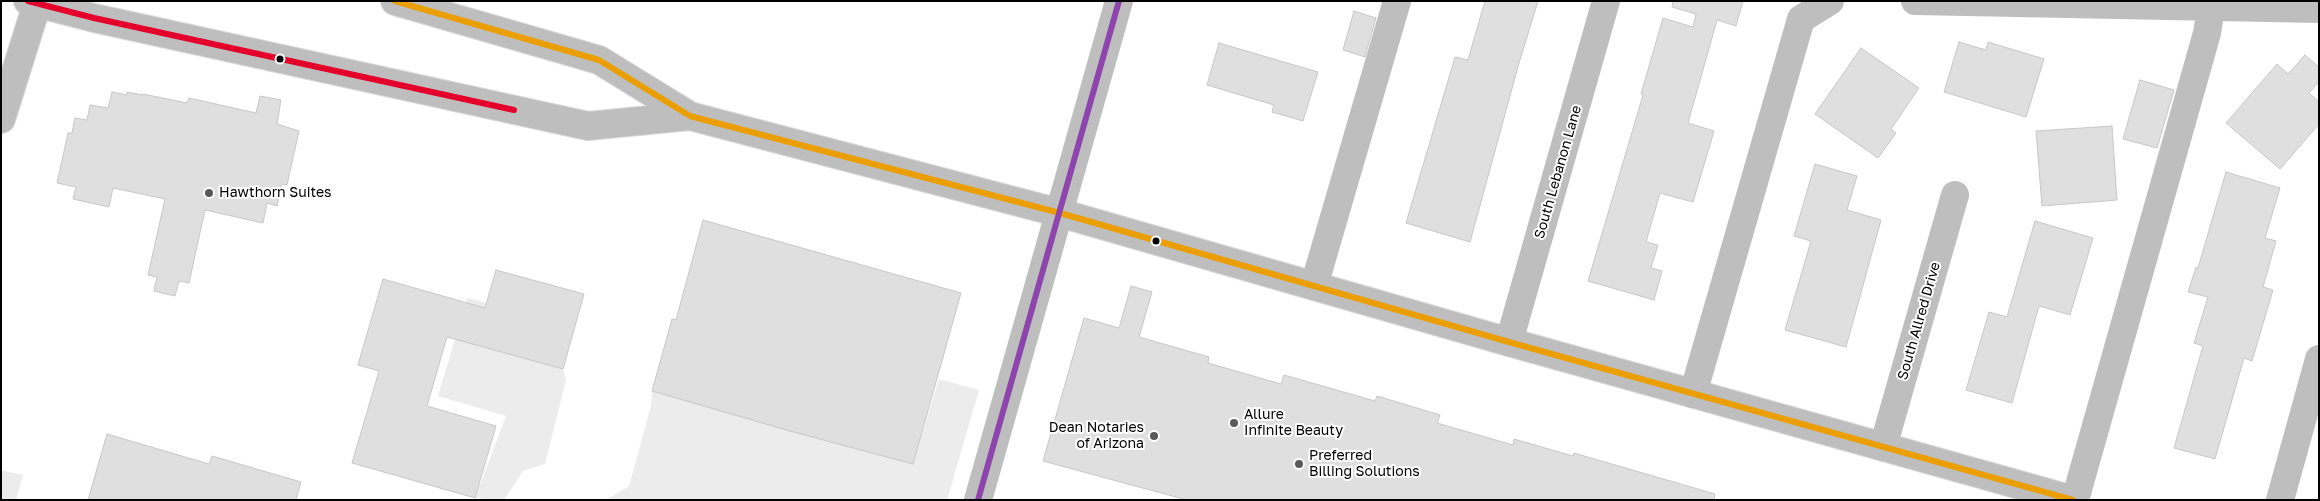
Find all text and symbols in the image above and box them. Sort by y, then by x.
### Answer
unlabelled marker [275,54,285,64]
street label: South Lebanon Lane [1531,103,1585,241]
place label: Hawthorn Suites [219,185,332,201]
marker: Hawthorn Suites [203,187,215,199]
unlabelled marker [1151,236,1161,246]
street label: South Allred Drive [1894,260,1944,382]
place label: Allure Infinite Beauty [1244,407,1343,440]
marker: Allure Infinite Beauty [1228,417,1240,429]
place label: Dean Notaries of Arizona [1049,420,1144,452]
marker: Dean Notaries of Arizona [1148,430,1160,442]
place label: Preferred Billing Solutions [1309,448,1420,481]
marker: Preferred Billing Solutions [1293,458,1305,470]

